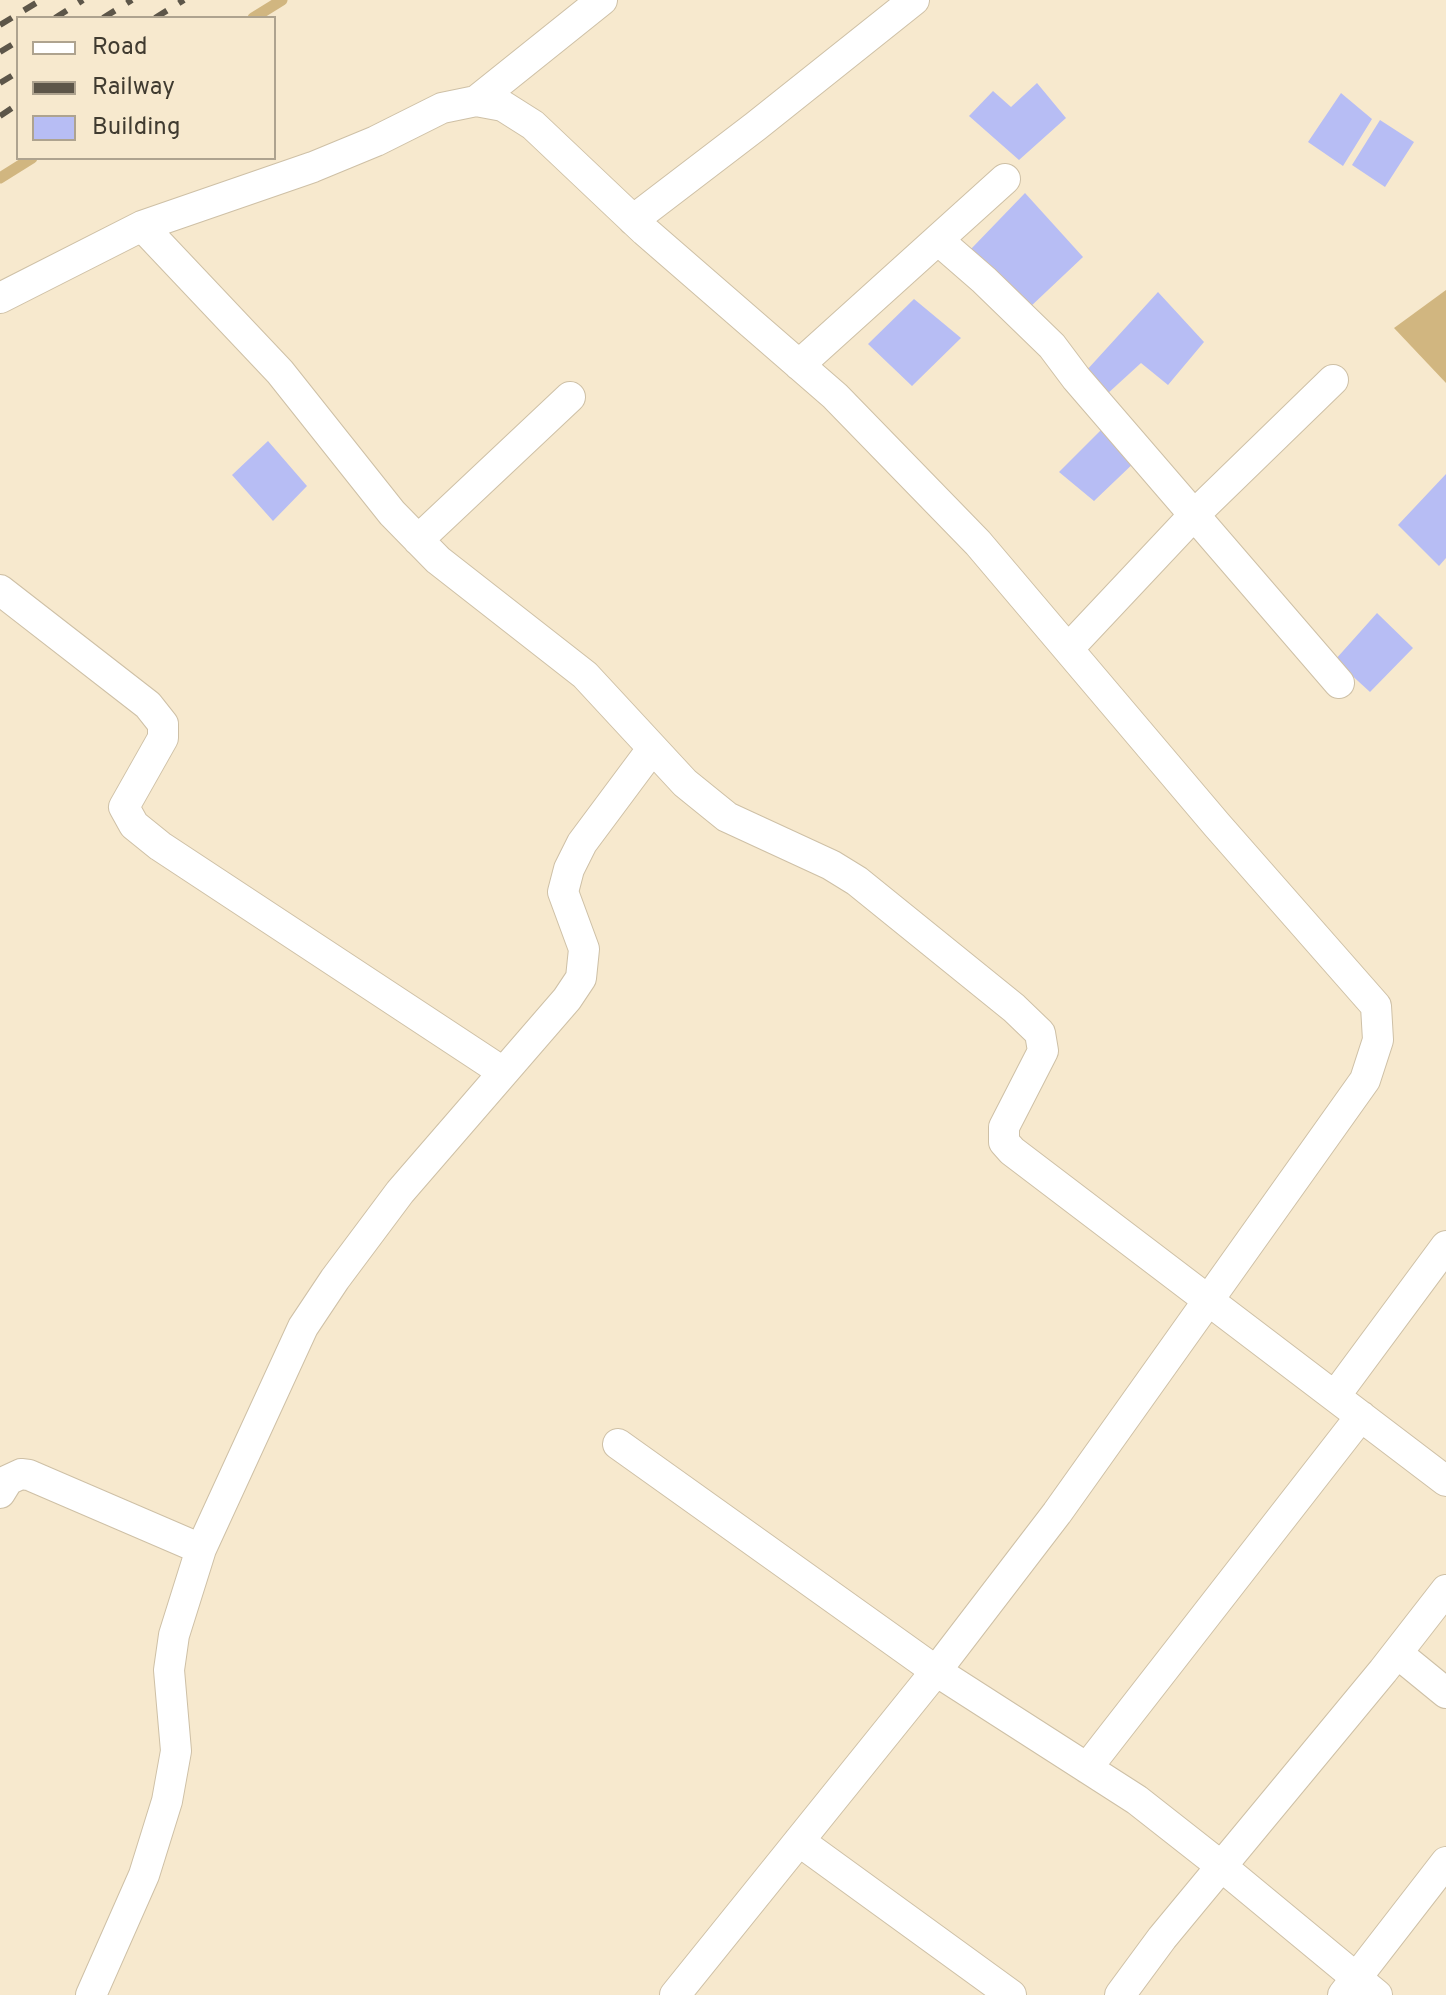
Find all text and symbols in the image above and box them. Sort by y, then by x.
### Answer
legend [16,16,276,160]
text: Road [92,33,148,63]
text: Railway [92,73,175,103]
text: Building [92,113,181,143]

